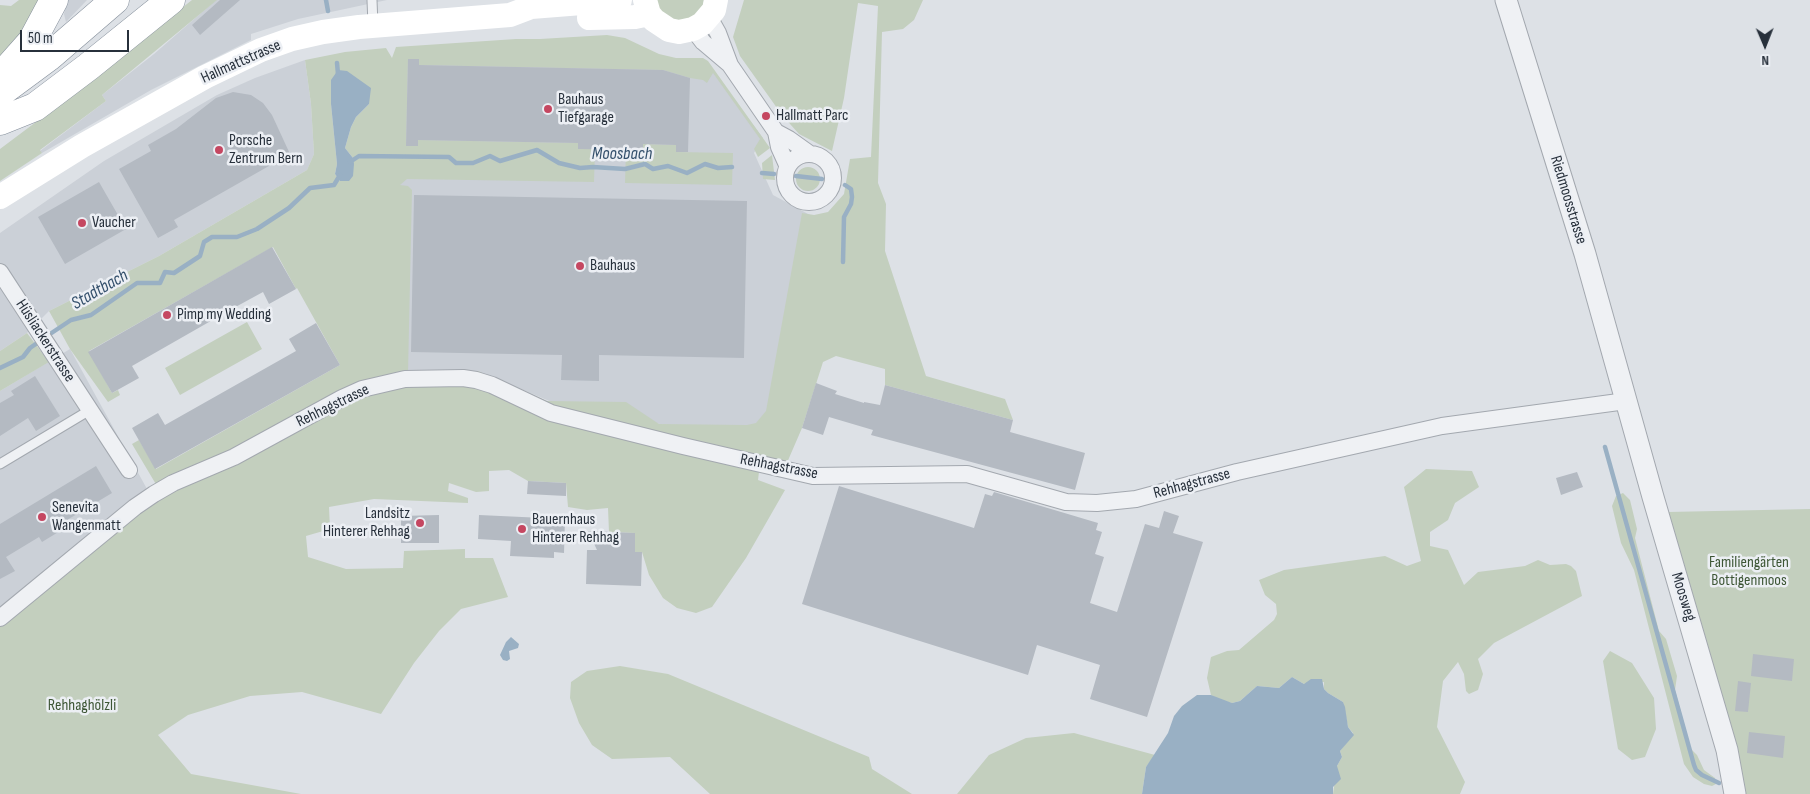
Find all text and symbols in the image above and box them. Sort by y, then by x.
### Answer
scale bar [22,20,131,52]
north arrow [1740,20,1790,70]
text: 50 m [28,29,53,48]
street label: Hallmattstrasse [198,36,284,88]
text: N [1761,52,1769,69]
place label: Bauhaus Tiefgarage [558,90,614,128]
marker: Bauhaus Tiefgarage [542,103,554,115]
place label: Hallmatt Parc [776,106,848,126]
marker: Hallmatt Parc [760,110,772,122]
place label: Porsche Zentrum Bern [229,131,303,169]
water label: Moosbach [592,143,652,165]
marker: Porsche Zentrum Bern [213,144,225,156]
street label: Riedmoosstrasse [1545,153,1591,247]
place label: Vaucher [92,213,136,233]
marker: Vaucher [76,217,88,229]
place label: Bauhaus [590,256,635,276]
marker: Bauhaus [574,260,586,272]
water label: Stadtbach [68,265,132,315]
street label: Hüsliackerstrasse [11,296,79,386]
place label: Pimp my Wedding [177,305,271,325]
marker: Pimp my Wedding [161,309,173,321]
street label: Rehhagstrasse [293,380,373,432]
street label: Rehhagstrasse [739,450,819,484]
street label: Rehhagstrasse [1151,465,1233,503]
place label: Senevita Wangenmatt [52,498,121,536]
place label: Landsitz Hinterer Rehhag [323,504,410,542]
place label: Bauernhaus Hinterer Rehhag [532,510,619,548]
marker: Senevita Wangenmatt [36,511,48,523]
marker: Landsitz Hinterer Rehhag [414,517,426,529]
marker: Bauernhaus Hinterer Rehhag [516,523,528,535]
park label: Familiengärten Bottigenmoos [1709,553,1789,591]
street label: Moosweg [1666,570,1700,624]
park label: Rehhaghölzli [48,696,116,716]

